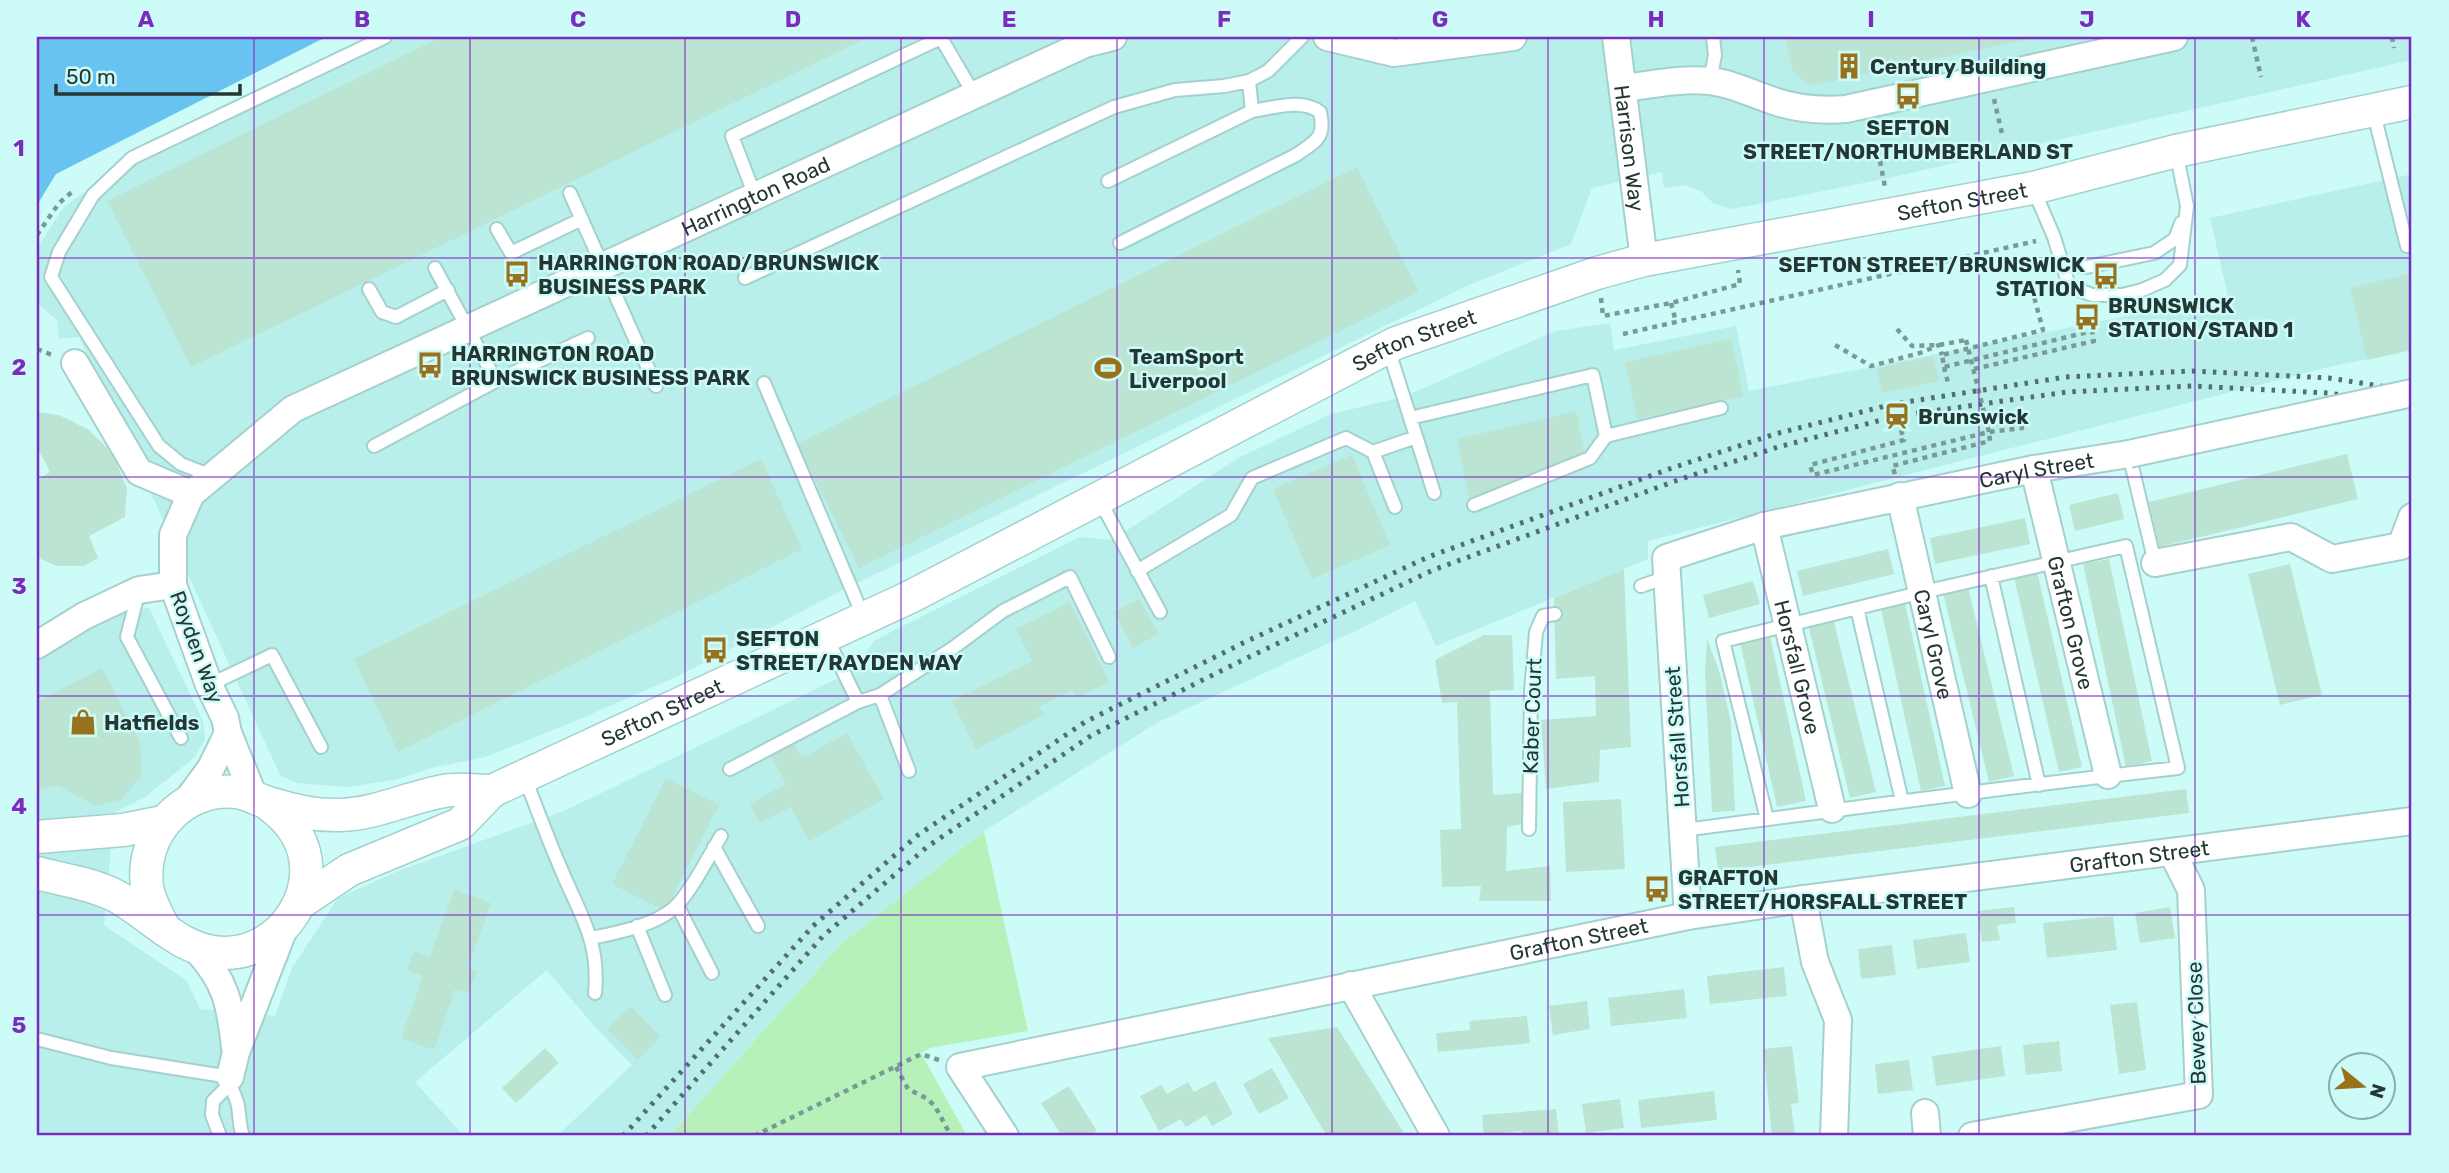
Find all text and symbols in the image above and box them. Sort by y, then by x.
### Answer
text: A [138,5,155,33]
text: B [354,5,370,33]
text: C [570,5,586,33]
text: D [785,5,801,33]
text: E [1002,5,1016,33]
text: F [1217,5,1231,33]
text: G [1432,5,1448,33]
text: H [1647,5,1665,33]
text: I [1867,5,1875,33]
text: J [2079,5,2095,33]
text: K [2295,5,2311,33]
building icon: Century Building [1834,51,1864,81]
scale bar [56,52,240,96]
place label: Century Building [1870,54,2046,79]
text: 50 m [66,64,116,89]
bus stop icon: SEFTON STREET/NORTHUMBERLAND ST [1893,81,1923,111]
street label: Harrison Way [1610,83,1650,213]
place label: SEFTON STREET/NORTHUMBERLAND ST [1743,115,2073,164]
text: 1 [13,134,25,162]
street label: Harrington Road [677,151,834,241]
street label: Sefton Street [1895,177,2029,225]
place label: HARRINGTON ROAD/BRUNSWICK BUSINESS PARK [538,250,879,299]
place label: SEFTON STREET/BRUNSWICK STATION [1779,252,2085,301]
bus stop icon: HARRINGTON ROAD/BRUNSWICK BUSINESS PARK [502,259,532,289]
bus stop icon: SEFTON STREET/BRUNSWICK STATION [2091,261,2121,291]
place label: BRUNSWICK STATION/STAND 1 [2108,293,2294,342]
bus stop icon: BRUNSWICK STATION/STAND 1 [2072,302,2102,332]
street label: Sefton Street [1348,304,1479,376]
place label: HARRINGTON ROAD BRUNSWICK BUSINESS PARK [451,341,750,390]
place label: TeamSport Liverpool [1129,344,1244,393]
bus stop icon: HARRINGTON ROAD BRUNSWICK BUSINESS PARK [415,350,445,380]
text: 2 [12,353,26,381]
sports icon: TeamSport Liverpool [1093,353,1123,383]
station icon: Brunswick [1882,401,1912,431]
place label: Brunswick [1918,404,2030,429]
street label: Caryl Street [1977,447,2096,493]
street label: Grafton Grove [2043,553,2099,692]
text: 3 [11,572,27,600]
street label: Royden Way [165,587,229,707]
street label: Caryl Grove [1909,587,1958,702]
street label: Horsfall Grove [1770,597,1826,737]
place label: SEFTON STREET/RAYDEN WAY [736,626,963,675]
bus stop icon: SEFTON STREET/RAYDEN WAY [700,635,730,665]
street label: Kaber Court [1517,658,1547,774]
street label: Horsfall Street [1660,666,1694,808]
street label: Sefton Street [597,673,727,751]
shop icon: Hatfields [68,707,98,737]
place label: Hatfields [104,710,199,735]
text: 4 [11,792,27,820]
street label: Grafton Street [2068,835,2210,877]
place label: GRAFTON STREET/HORSFALL STREET [1678,865,1967,914]
bus stop icon: GRAFTON STREET/HORSFALL STREET [1642,874,1672,904]
street label: Grafton Street [1507,912,1650,965]
street label: Bewey Close [2181,961,2211,1085]
text: 5 [12,1011,27,1039]
north arrow [2326,1050,2396,1120]
text: N [2365,1081,2391,1101]

